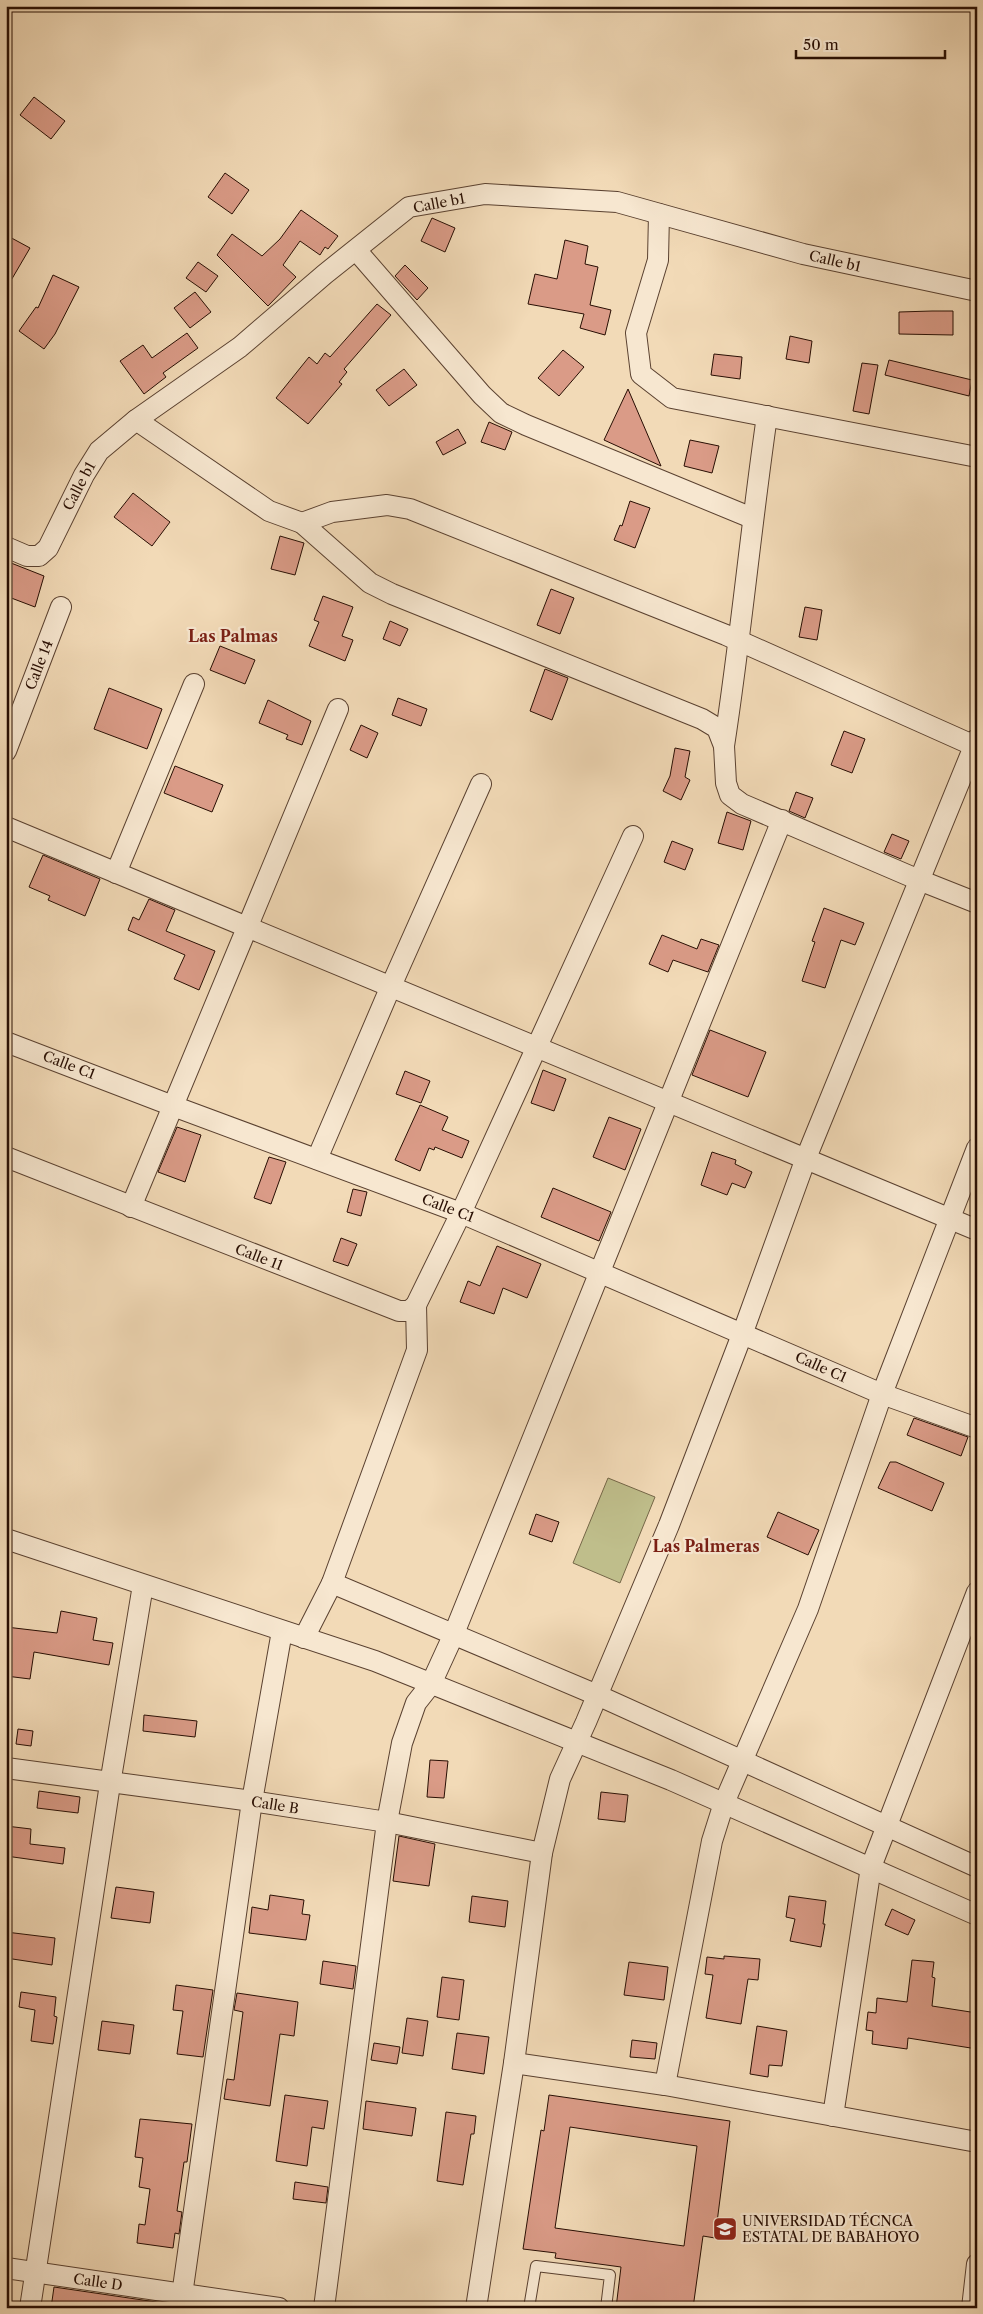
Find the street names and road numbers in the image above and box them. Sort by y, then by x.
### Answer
street label: Calle b1 [412,189,467,217]
street label: Calle b1 [807,246,863,276]
street label: Calle b1 [59,459,99,513]
street label: Calle 14 [21,637,57,693]
street label: Calle C1 [40,1047,98,1083]
street label: Calle C1 [419,1190,477,1226]
street label: Calle 11 [233,1240,286,1274]
street label: Calle C1 [792,1348,850,1386]
street label: Calle B [250,1792,300,1818]
street label: Calle D [72,2270,124,2294]

